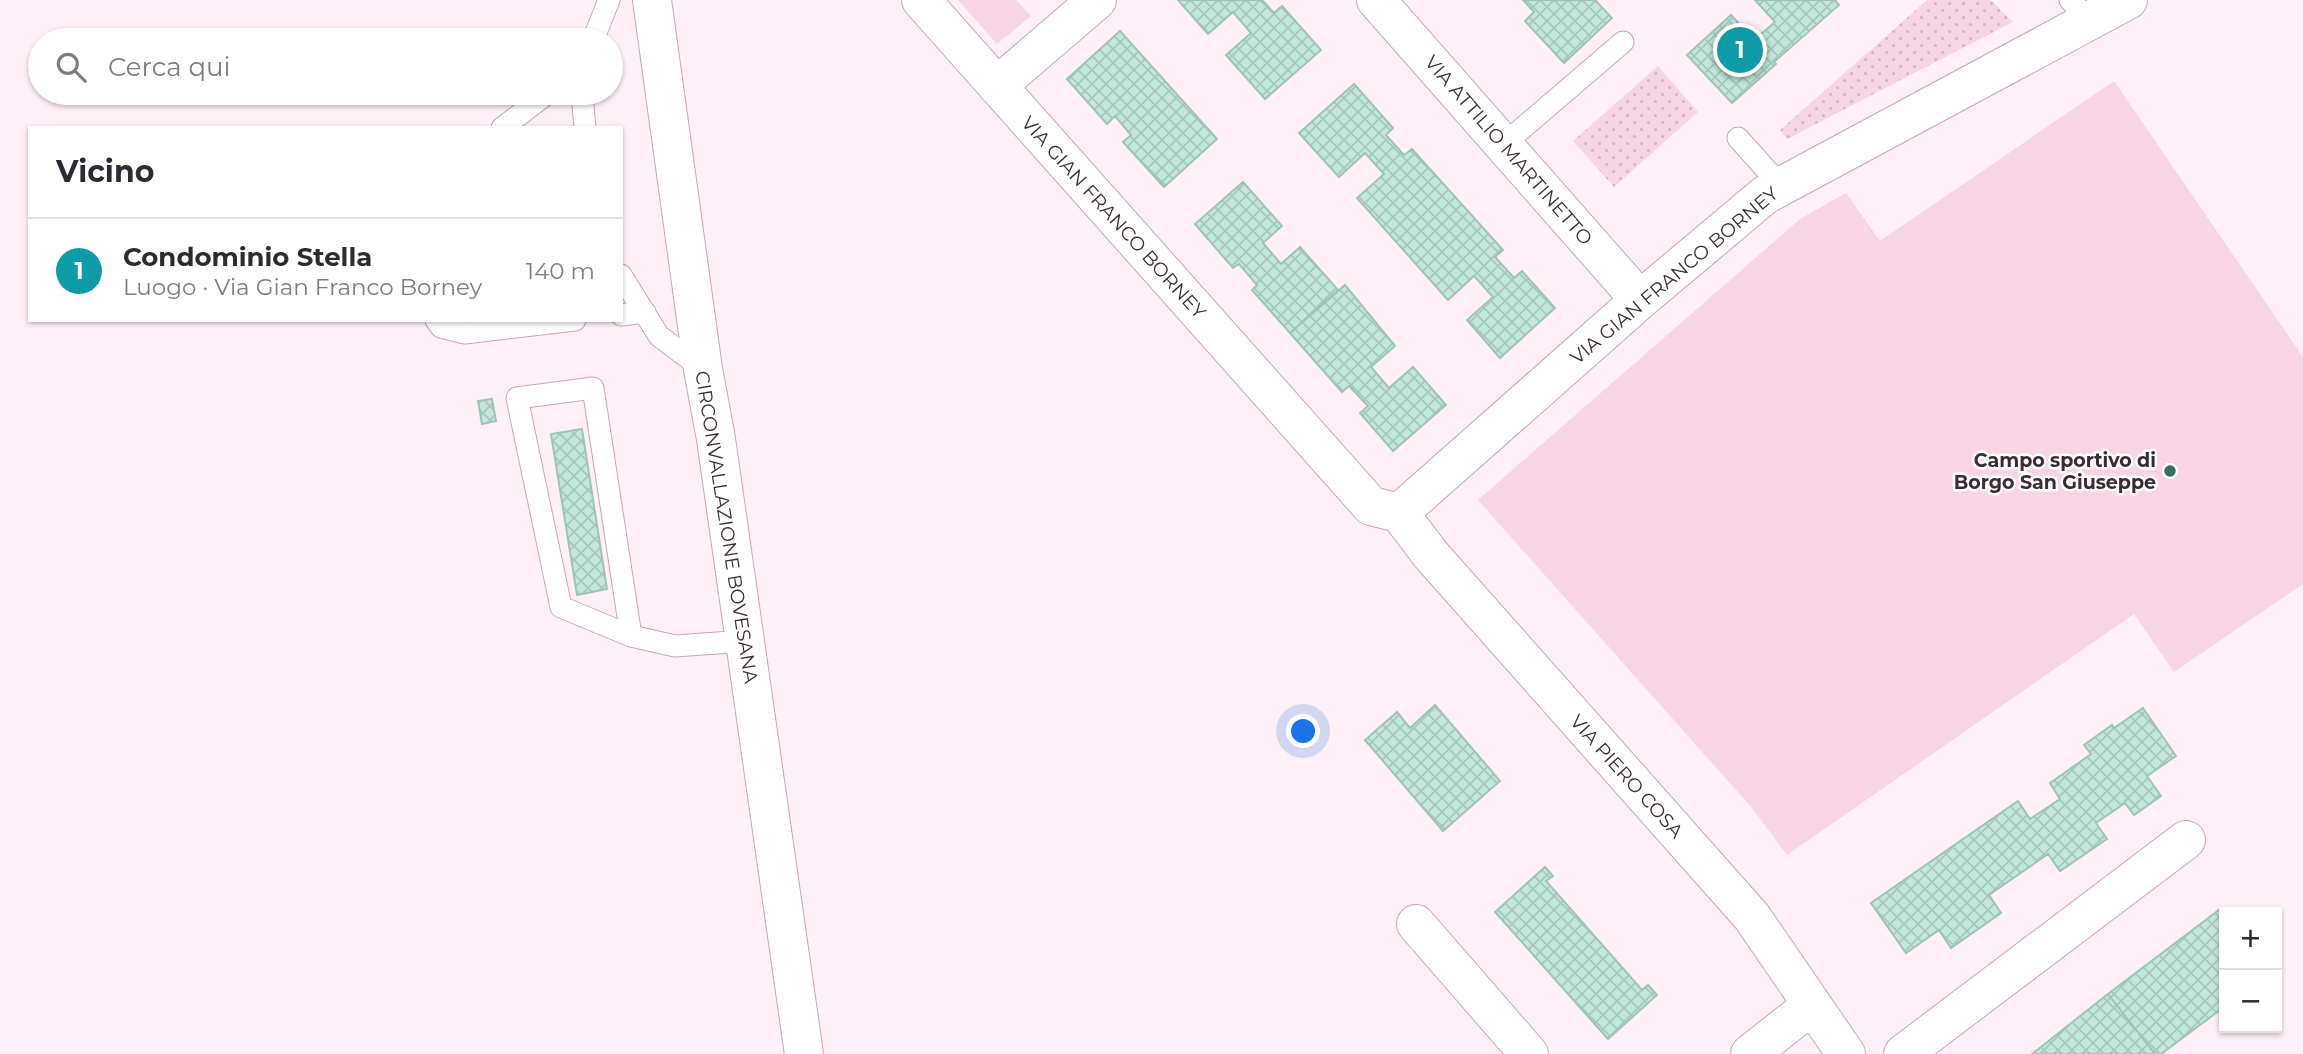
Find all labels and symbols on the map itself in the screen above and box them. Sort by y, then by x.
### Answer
pin: 1 [1717,24,1763,76]
street label: VIA ATTILIO MARTINETTO [1420,51,1597,250]
street label: VIA GIAN FRANCO BORNEY [1017,111,1211,324]
street label: VIA GIAN FRANCO BORNEY [1566,181,1784,369]
street label: CIRCONVALLAZIONE BOVESANA [690,369,763,685]
place label: Campo sportivo di Borgo San Giuseppe [1954,449,2156,494]
marker: Campo sportivo di Borgo San Giuseppe [2162,463,2178,479]
street label: VIA PIERO COSA [1565,710,1688,843]
your location [1286,714,1320,748]

